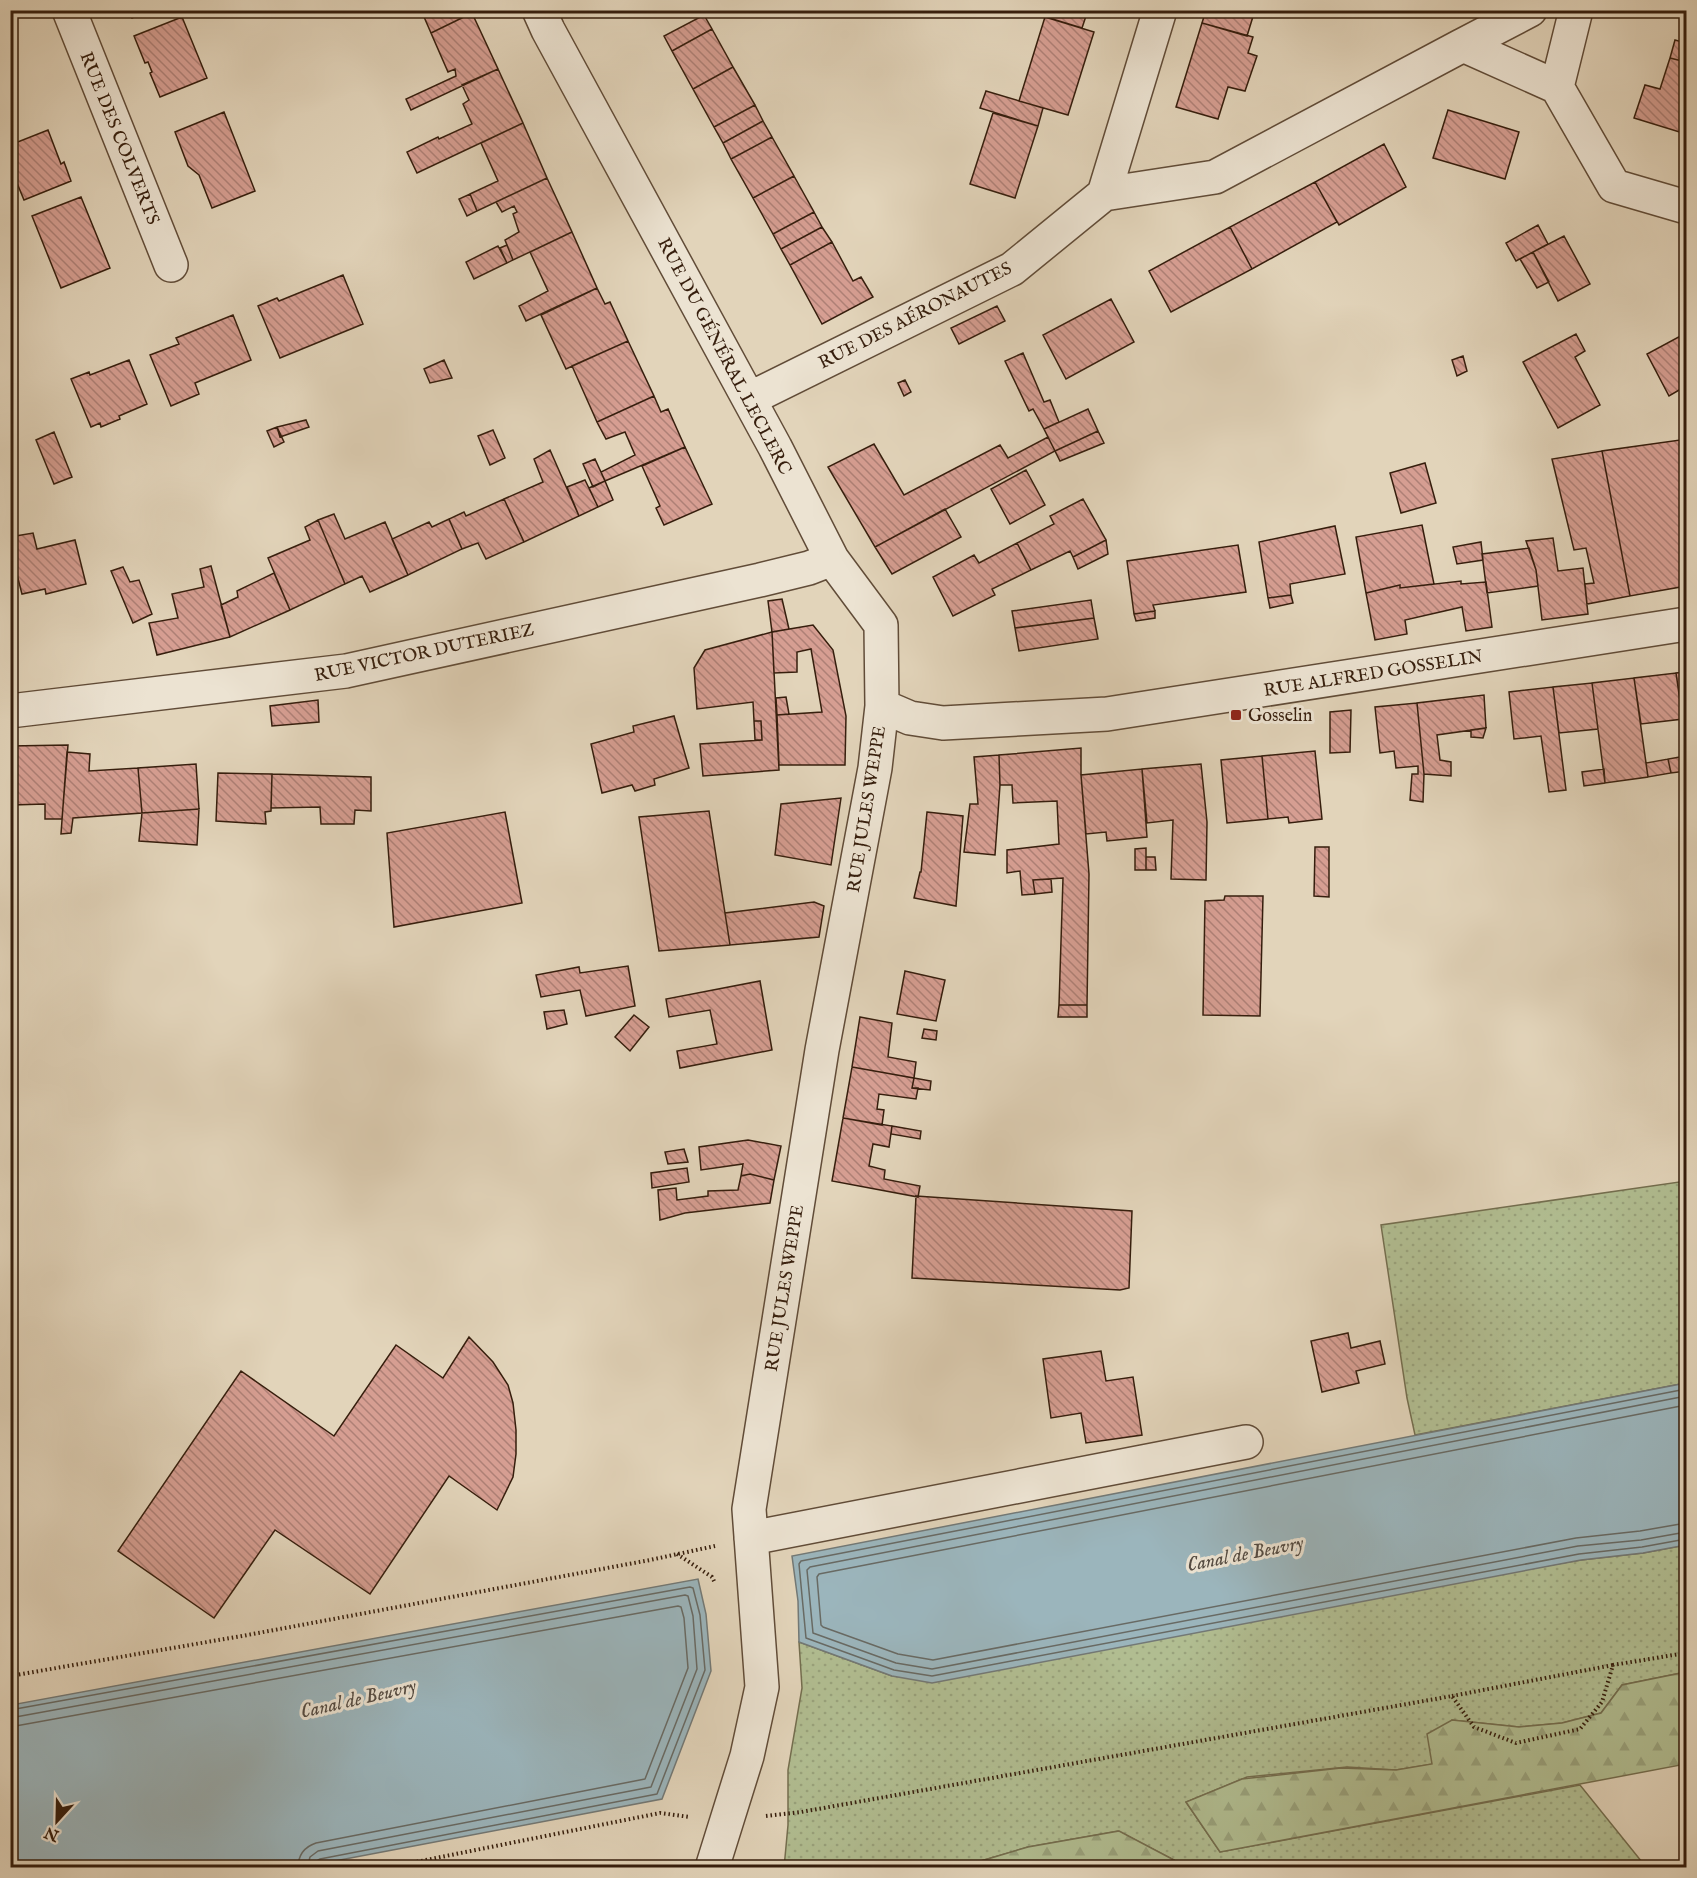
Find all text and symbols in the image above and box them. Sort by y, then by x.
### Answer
street label: RUE DES COLVERTS [73,49,164,228]
street label: RUE DU GÉNÉRAL LECLERC [651,233,798,479]
street label: RUE DES AÉRONAUTES [814,256,1016,375]
street label: RUE VICTOR DUTERIEZ [312,619,537,688]
street label: RUE ALFRED GOSSELIN [1262,646,1485,703]
place label: Gosselin [1248,705,1313,728]
marker: Gosselin [1229,708,1243,722]
street label: RUE JULES WEPPE [843,724,892,894]
street label: RUE JULES WEPPE [761,1203,810,1373]
water label: Canal de Beuvry [1185,1531,1306,1578]
water label: Canal de Beuvry [298,1674,419,1725]
north arrow [27,1791,87,1851]
text: N [42,1821,63,1845]

